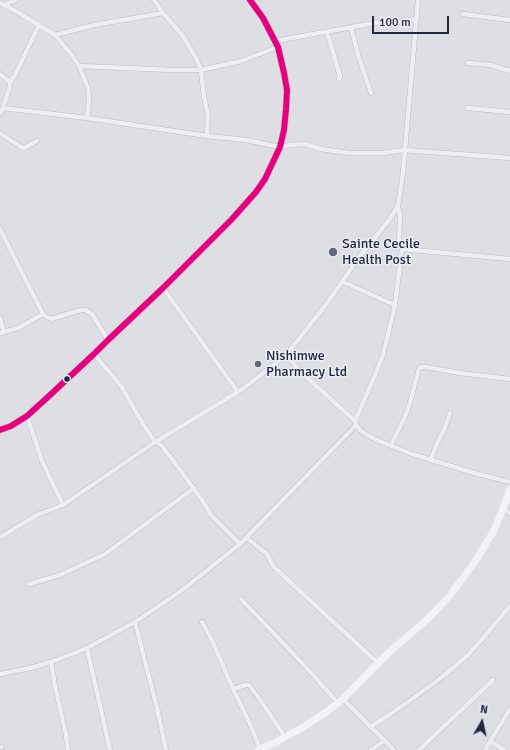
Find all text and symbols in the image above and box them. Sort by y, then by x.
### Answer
scale bar [374,8,451,34]
text: 100 m [379,15,411,30]
place label: Sainte Cecile Health Post [342,236,420,268]
marker: Sainte Cecile Health Post [327,246,339,258]
place label: Nishimwe Pharmacy Ltd [266,348,347,380]
marker: Nishimwe Pharmacy Ltd [253,359,263,369]
unlabelled marker [62,374,72,384]
north arrow [462,702,502,742]
text: N [479,703,489,717]

